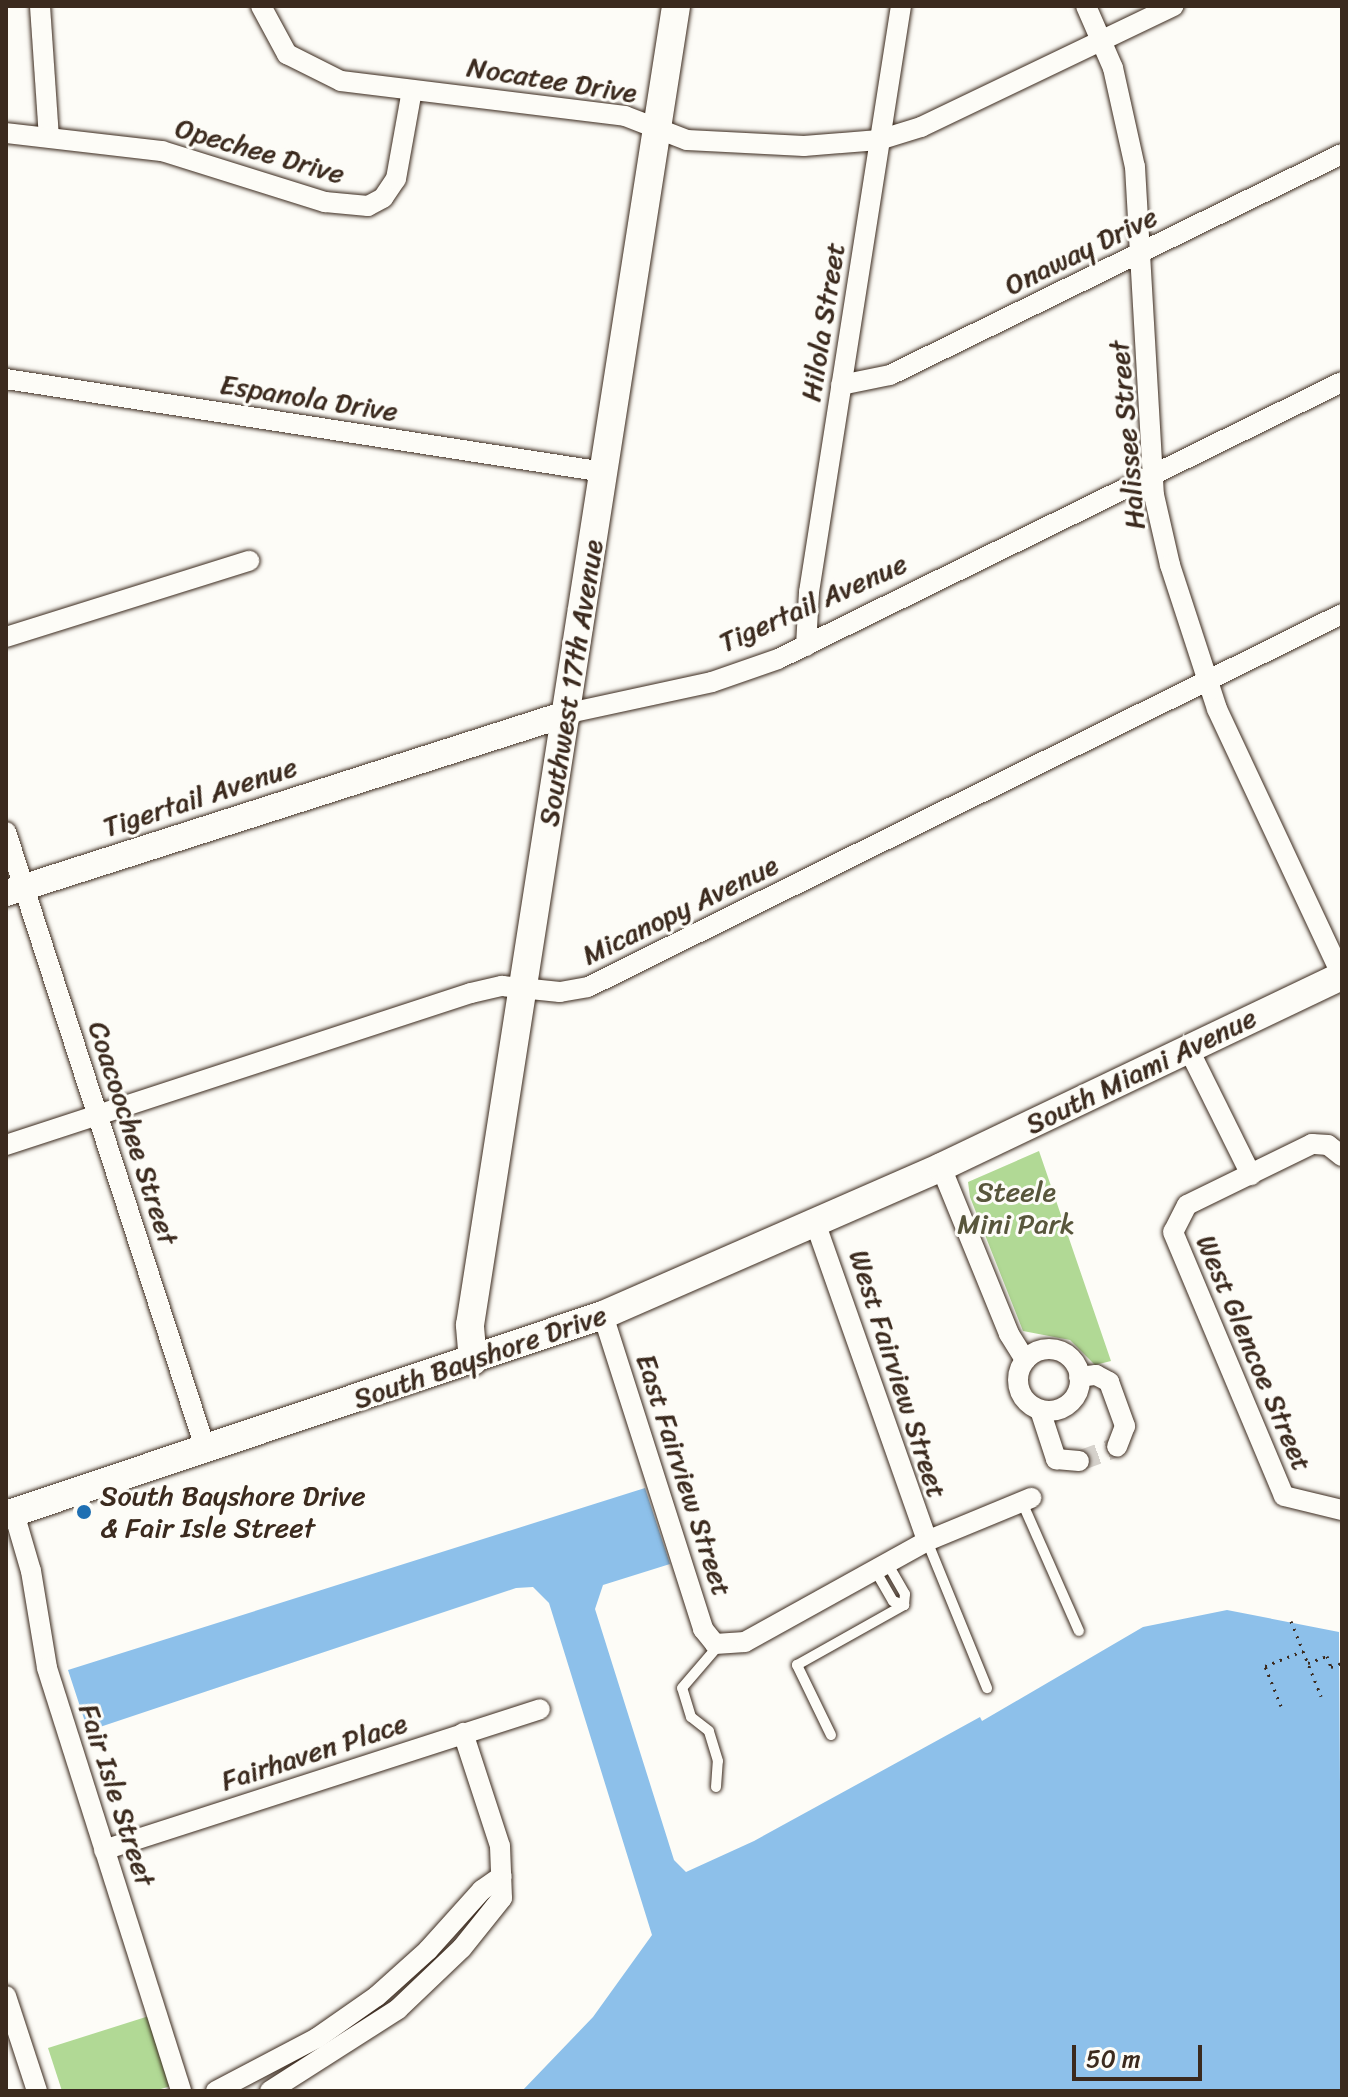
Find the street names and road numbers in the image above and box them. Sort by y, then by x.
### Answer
street label: Nocatee Drive [464,50,640,110]
street label: Opechee Drive [172,111,348,191]
street label: Onaway Drive [999,200,1163,302]
street label: Hilola Street [794,240,852,404]
street label: Halissee Street [1102,339,1152,531]
street label: Espanola Drive [218,367,400,429]
street label: Southwest 17th Avenue [532,537,610,829]
street label: Tigertail Avenue [714,547,912,659]
street label: Tigertail Avenue [99,750,301,844]
street label: Micanopy Avenue [577,848,783,972]
street label: South Miami Avenue [1021,1001,1261,1141]
street label: Coacoochee Street [81,1017,185,1249]
street label: West Glencoe Street [1189,1230,1319,1476]
street label: West Fairview Street [842,1245,954,1503]
street label: South Bayshore Drive [349,1298,611,1416]
street label: East Fairview Street [629,1349,739,1601]
street label: Fair Isle Street [72,1699,162,1891]
street label: Fairhaven Place [216,1706,412,1798]

